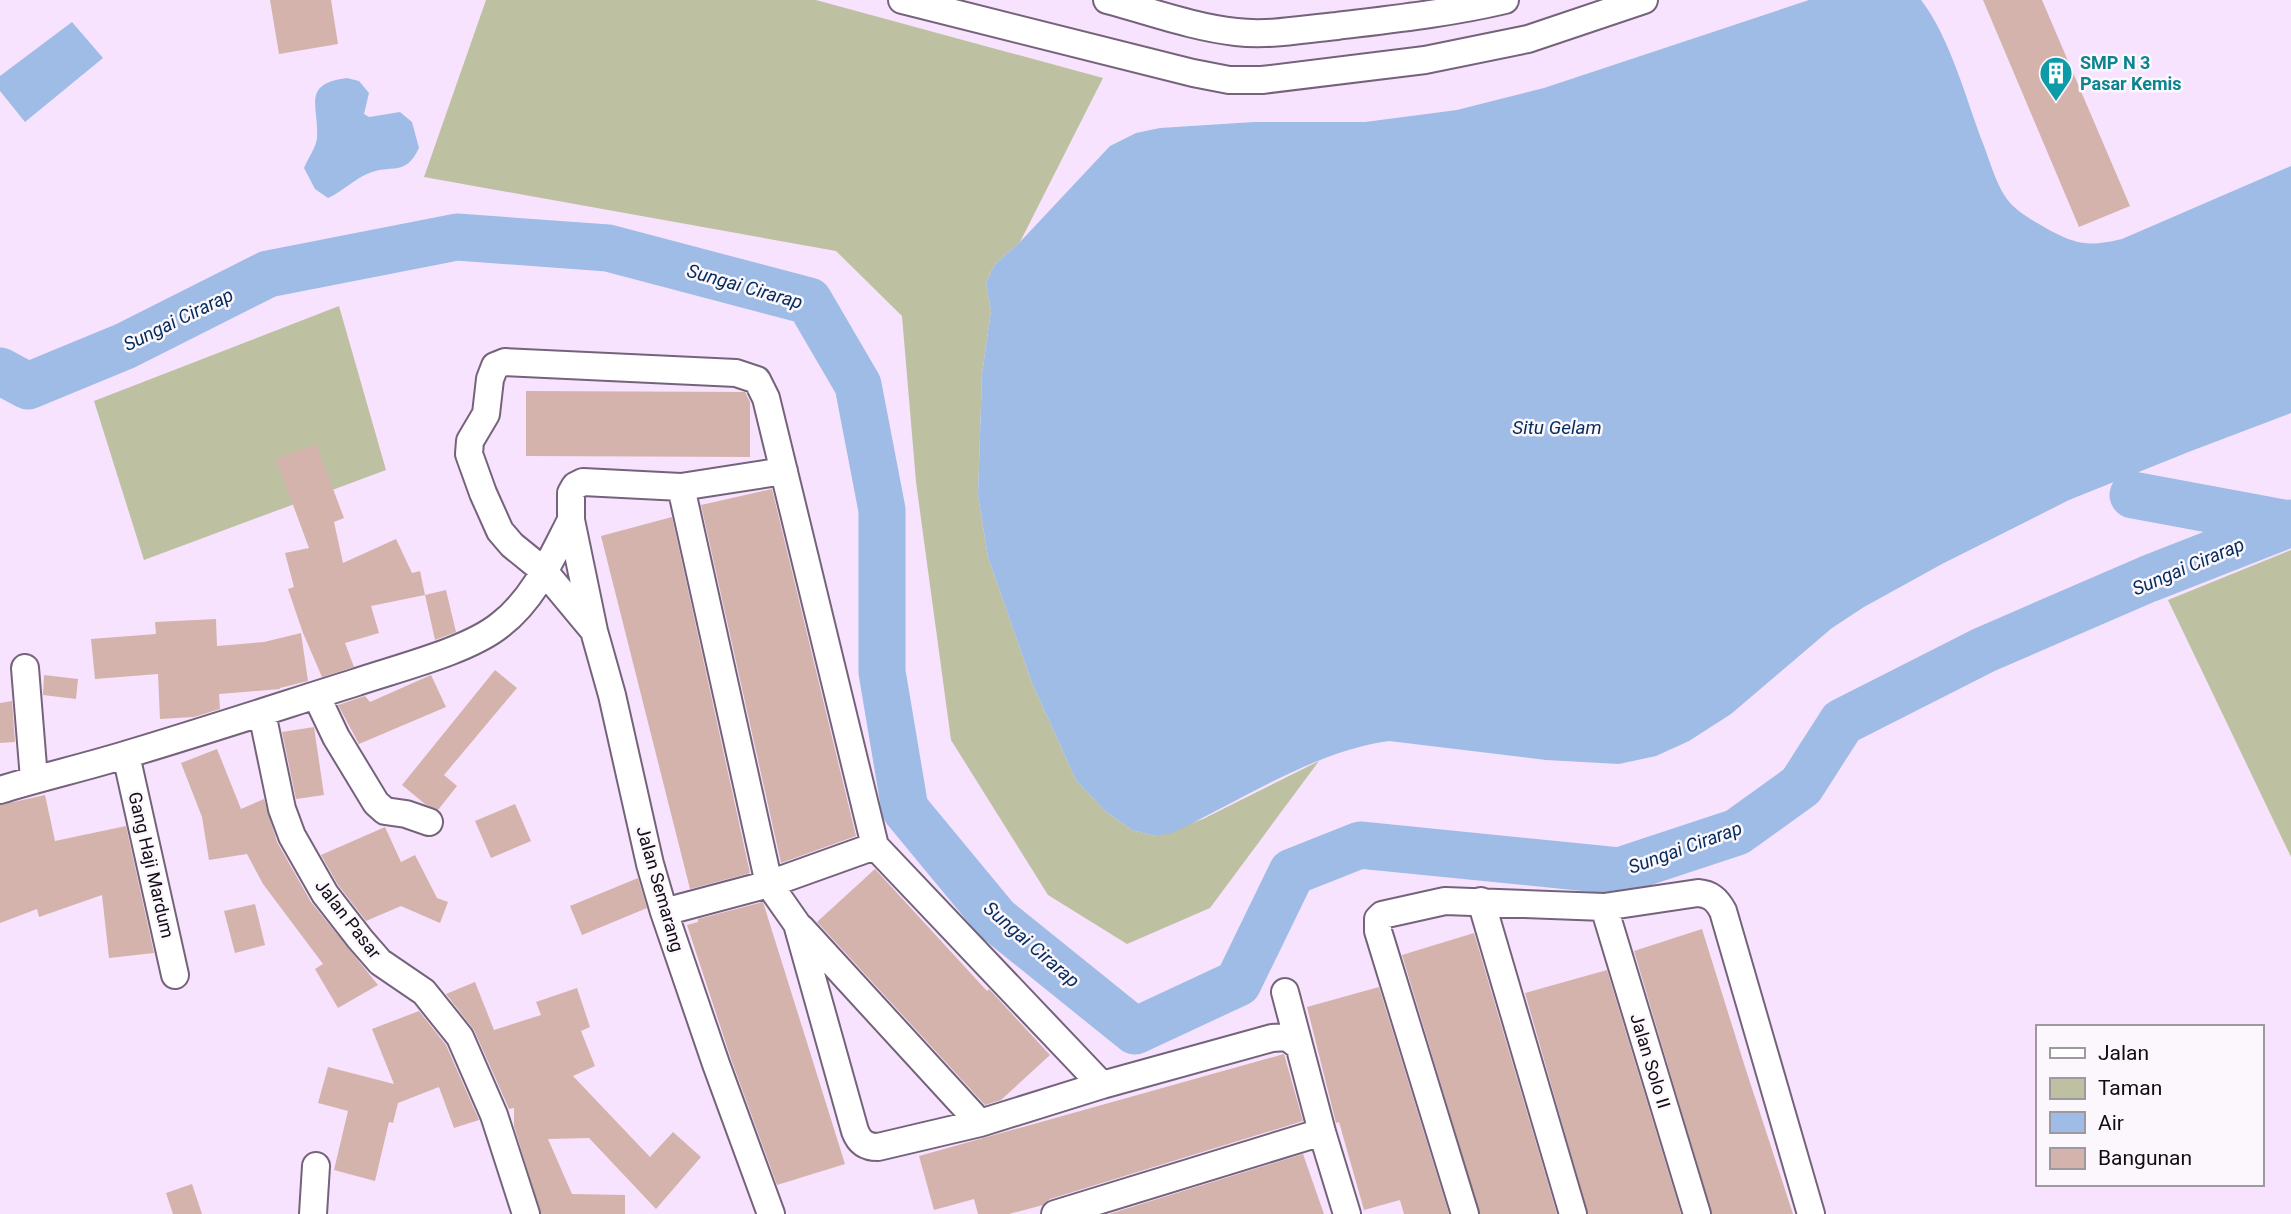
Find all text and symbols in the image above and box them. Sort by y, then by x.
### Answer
place label: SMP N 3 Pasar Kemis [2080,52,2182,94]
building icon: SMP N 3 Pasar Kemis [2037,54,2075,103]
water label: Sungai Cirarap [684,259,805,314]
water label: Sungai Cirarap [119,283,237,356]
water label: Situ Gelam [1512,416,1602,439]
water label: Sungai Cirarap [2129,533,2248,600]
street label: Gang Haji Mardum [124,790,179,940]
water label: Sungai Cirarap [1625,816,1745,879]
street label: Jalan Semarang [633,824,688,954]
street label: Jalan Pasar [311,875,386,962]
water label: Sungai Cirarap [979,897,1084,992]
street label: Jalan Solo II [1626,1011,1675,1111]
legend [2036,1025,2263,1186]
text: Jalan [2098,1041,2149,1065]
text: Taman [2098,1076,2162,1100]
text: Air [2098,1111,2124,1135]
text: Bangunan [2098,1146,2192,1170]

